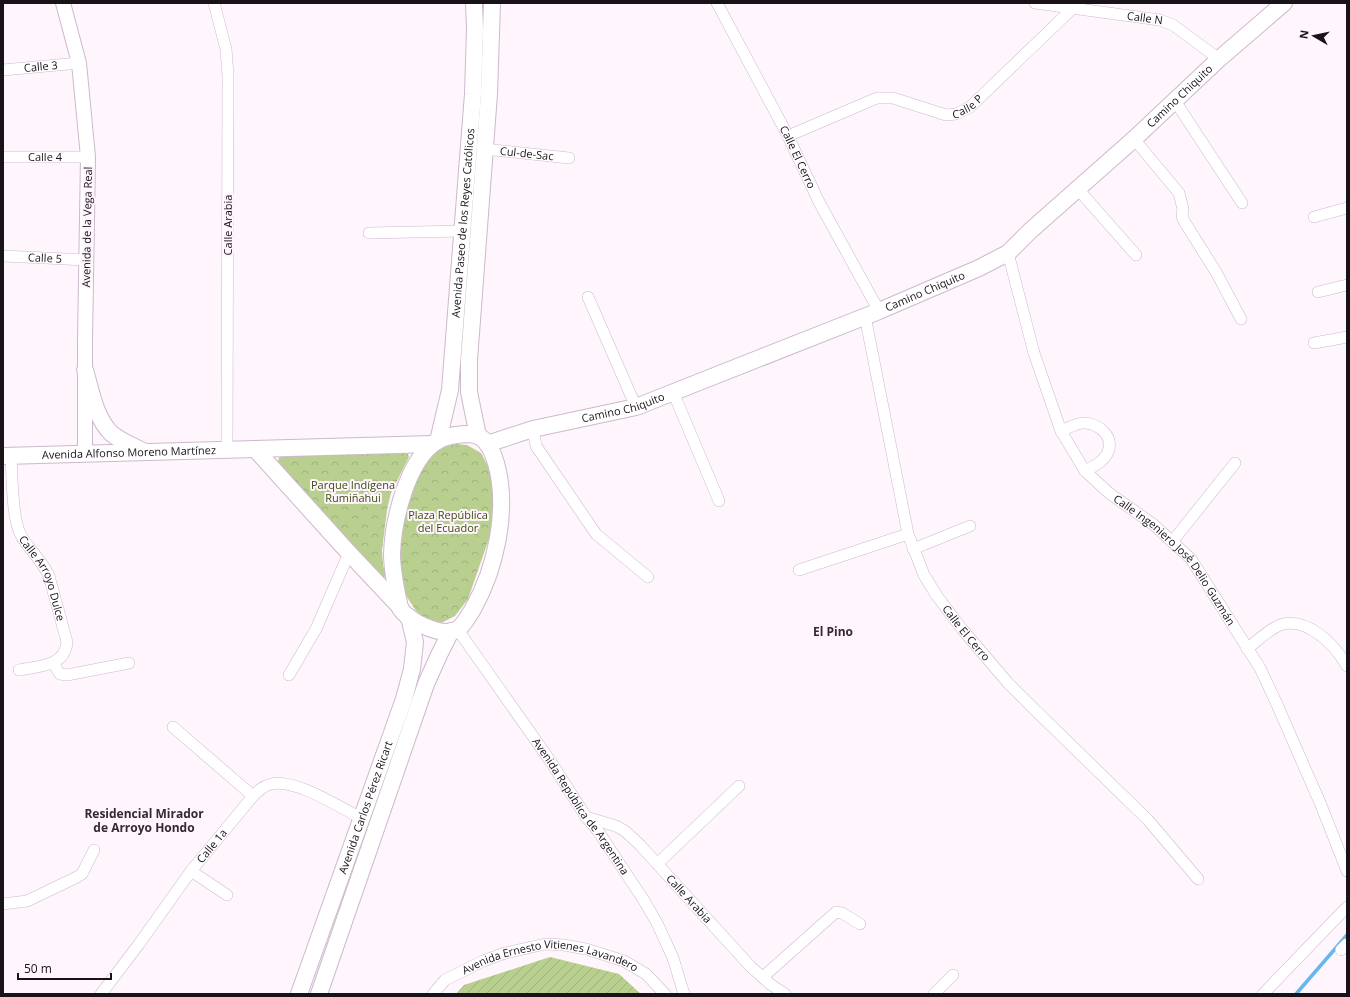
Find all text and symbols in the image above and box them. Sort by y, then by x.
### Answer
street label: Calle N [1126,8,1164,27]
north arrow [1294,16,1334,56]
text: N [1296,29,1312,40]
street label: Calle 3 [23,57,58,75]
street label: Camino Chiquito [1143,61,1216,131]
street label: Calle P [952,91,986,121]
street label: Calle El Cerro [777,123,820,191]
street label: Avenida Paseo de los Reyes Católicos [448,128,477,318]
street label: Cul-de-Sac [499,143,554,163]
street label: Calle 4 [28,149,63,164]
street label: Avenida de la Vega Real [78,166,95,288]
street label: Calle Arabia [220,195,235,255]
street label: Calle 5 [28,249,62,266]
street label: Camino Chiquito [882,267,967,315]
street label: Camino Chiquito [580,388,667,425]
street label: Avenida Alfonso Moreno Martínez [42,442,216,462]
park label: Parque Indígena Rumiñahui [311,477,395,505]
street label: Calle Ingeniero José Delio Guzmán [1111,491,1239,628]
park label: Plaza República del Ecuador [408,507,488,535]
street label: Calle Arroyo Dulce [16,532,69,622]
street label: Calle El Cerro [939,602,994,664]
district label: El Pino [813,623,853,640]
street label: Avenida República de Argentina [529,735,633,878]
street label: Avenida Carlos Pérez Ricart [334,739,395,876]
district label: Residencial Mirador de Arroyo Hondo [84,805,204,836]
street label: Calle 1a [193,825,230,866]
street label: Calle Arabia [663,871,715,926]
text: Avenida Ernesto Vitienes Lavandero [459,936,642,977]
scale bar [18,955,111,981]
text: 50 m [24,960,52,977]
street label: Avenida Ernesto Vitienes Lavandero [458,965,642,981]

